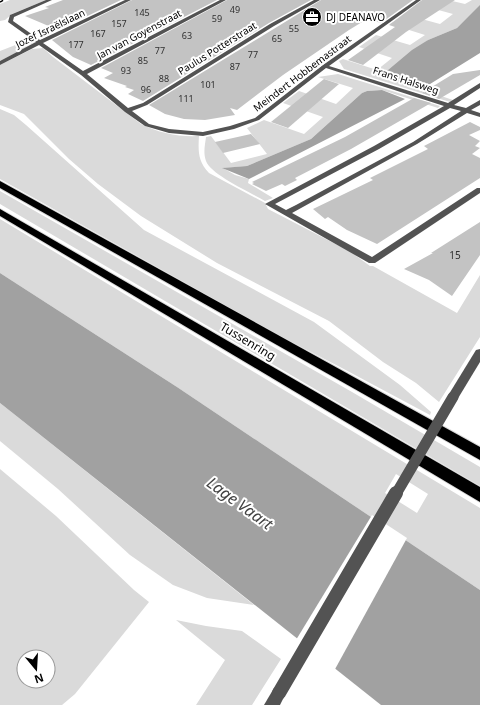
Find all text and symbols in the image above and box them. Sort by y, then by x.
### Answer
house number: 49 [230,3,240,16]
street label: Jozef Israëlslaan [12,5,87,51]
street label: Jan van Goyenstraat [93,6,184,63]
house number: 145 [134,6,150,19]
office icon: DJ DEANAVO [301,6,323,28]
place label: DJ DEANAVO [326,10,385,24]
house number: 59 [212,12,222,25]
house number: 157 [111,17,127,30]
street label: Paulus Potterstraat [175,18,259,78]
house number: 55 [289,22,299,35]
house number: 167 [90,27,106,40]
house number: 63 [182,29,192,42]
street label: Meindert Hobbemastraat [250,31,354,114]
house number: 65 [272,32,282,45]
house number: 177 [68,38,84,51]
house number: 77 [155,44,165,57]
house number: 77 [248,48,258,61]
house number: 85 [138,54,148,67]
house number: 87 [230,60,240,73]
street label: Frans Halsweg [371,63,441,97]
house number: 93 [121,64,131,77]
house number: 88 [159,72,169,85]
house number: 101 [200,78,216,91]
house number: 96 [141,83,151,96]
house number: 111 [178,92,194,105]
house number: 15 [449,248,461,262]
street label: Tussenring [217,318,279,364]
water label: Lage Vaart [203,472,278,535]
north arrow [16,649,56,689]
text: N [33,670,46,688]

